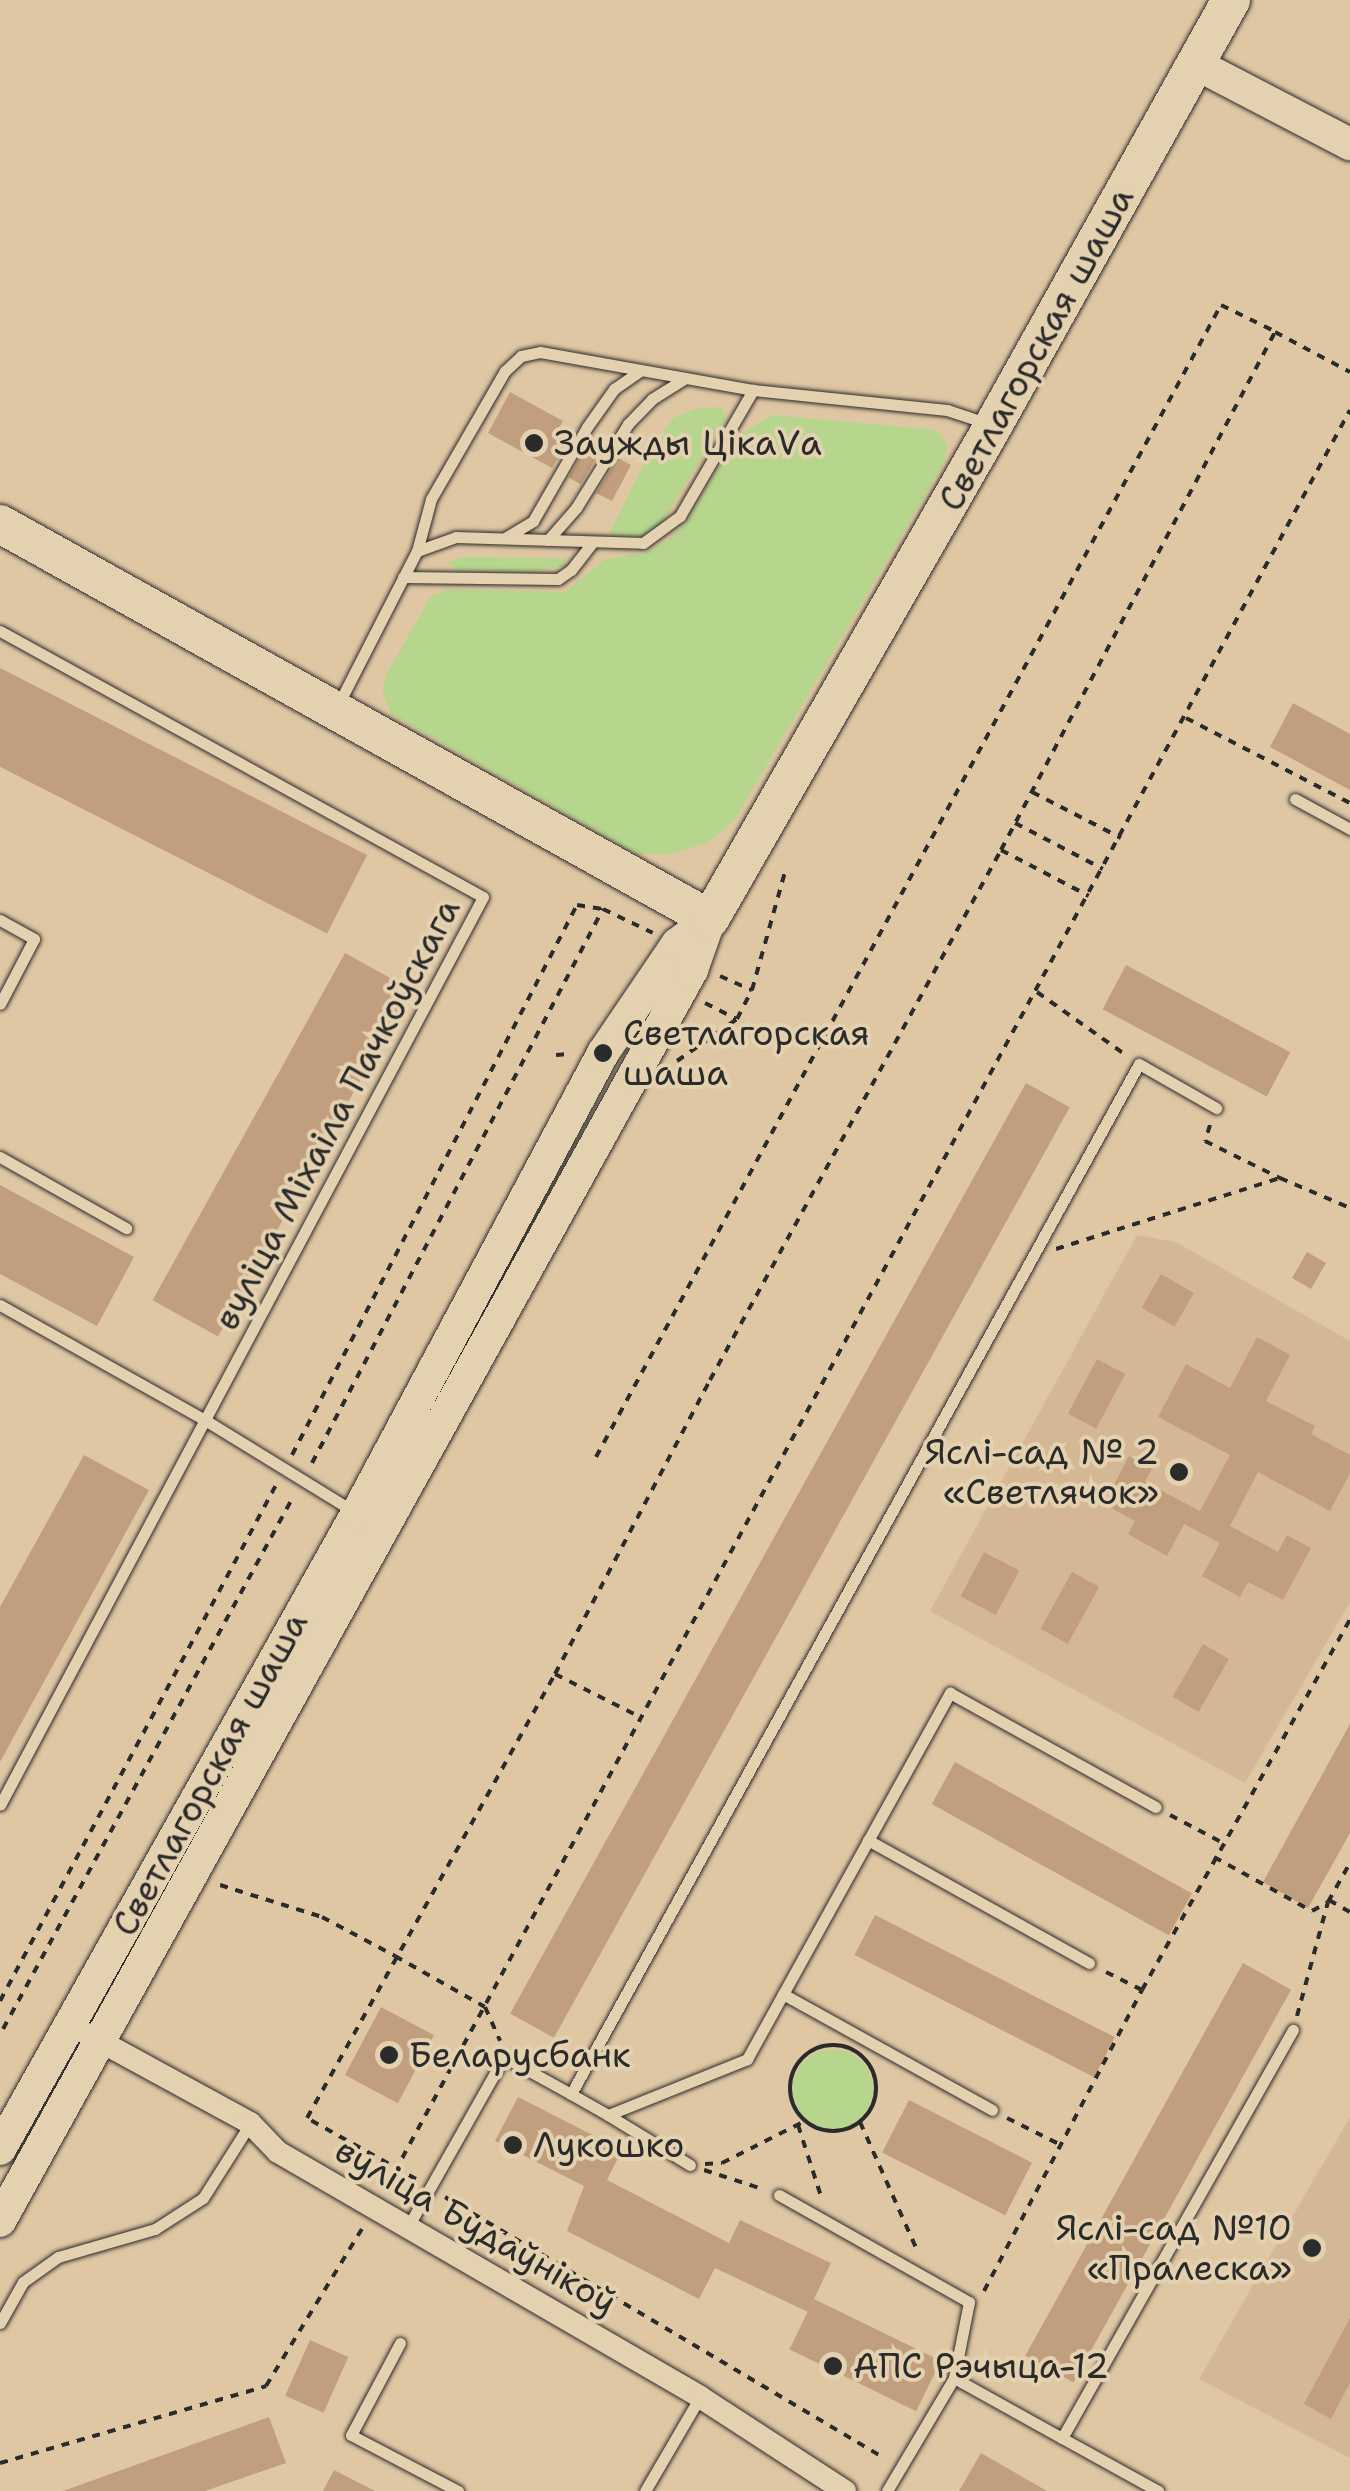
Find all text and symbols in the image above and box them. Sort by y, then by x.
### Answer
street label: Светлагорская шаша [929,180,1143,518]
place label: Заужды ЦікаVа [554,422,822,464]
marker: Заужды ЦікаVа [523,432,545,454]
street label: вуліца Міхаіла Пачкоўскага [205,891,469,1337]
place label: Светлагорская шаша [623,1012,870,1094]
marker: Светлагорская шаша [592,1042,614,1064]
place label: Яслі-сад № 2 «Светлячок» [925,1431,1159,1513]
marker: Яслі-сад № 2 «Светлячок» [1168,1461,1190,1483]
street label: Светлагорская шаша [103,1605,317,1943]
place label: Беларусбанк [409,2034,631,2076]
marker: Беларусбанк [378,2044,400,2066]
place label: Лукошко [533,2124,684,2166]
street label: вуліца Будаўнікоў [328,2128,624,2324]
marker: Лукошко [502,2134,524,2156]
place label: Яслі-сад №10 «Пралеска» [1056,2207,1292,2289]
marker: Яслі-сад №10 «Пралеска» [1301,2237,1323,2259]
place label: АПС Рэчыца-12 [853,2345,1109,2387]
marker: АПС Рэчыца-12 [822,2355,844,2377]

